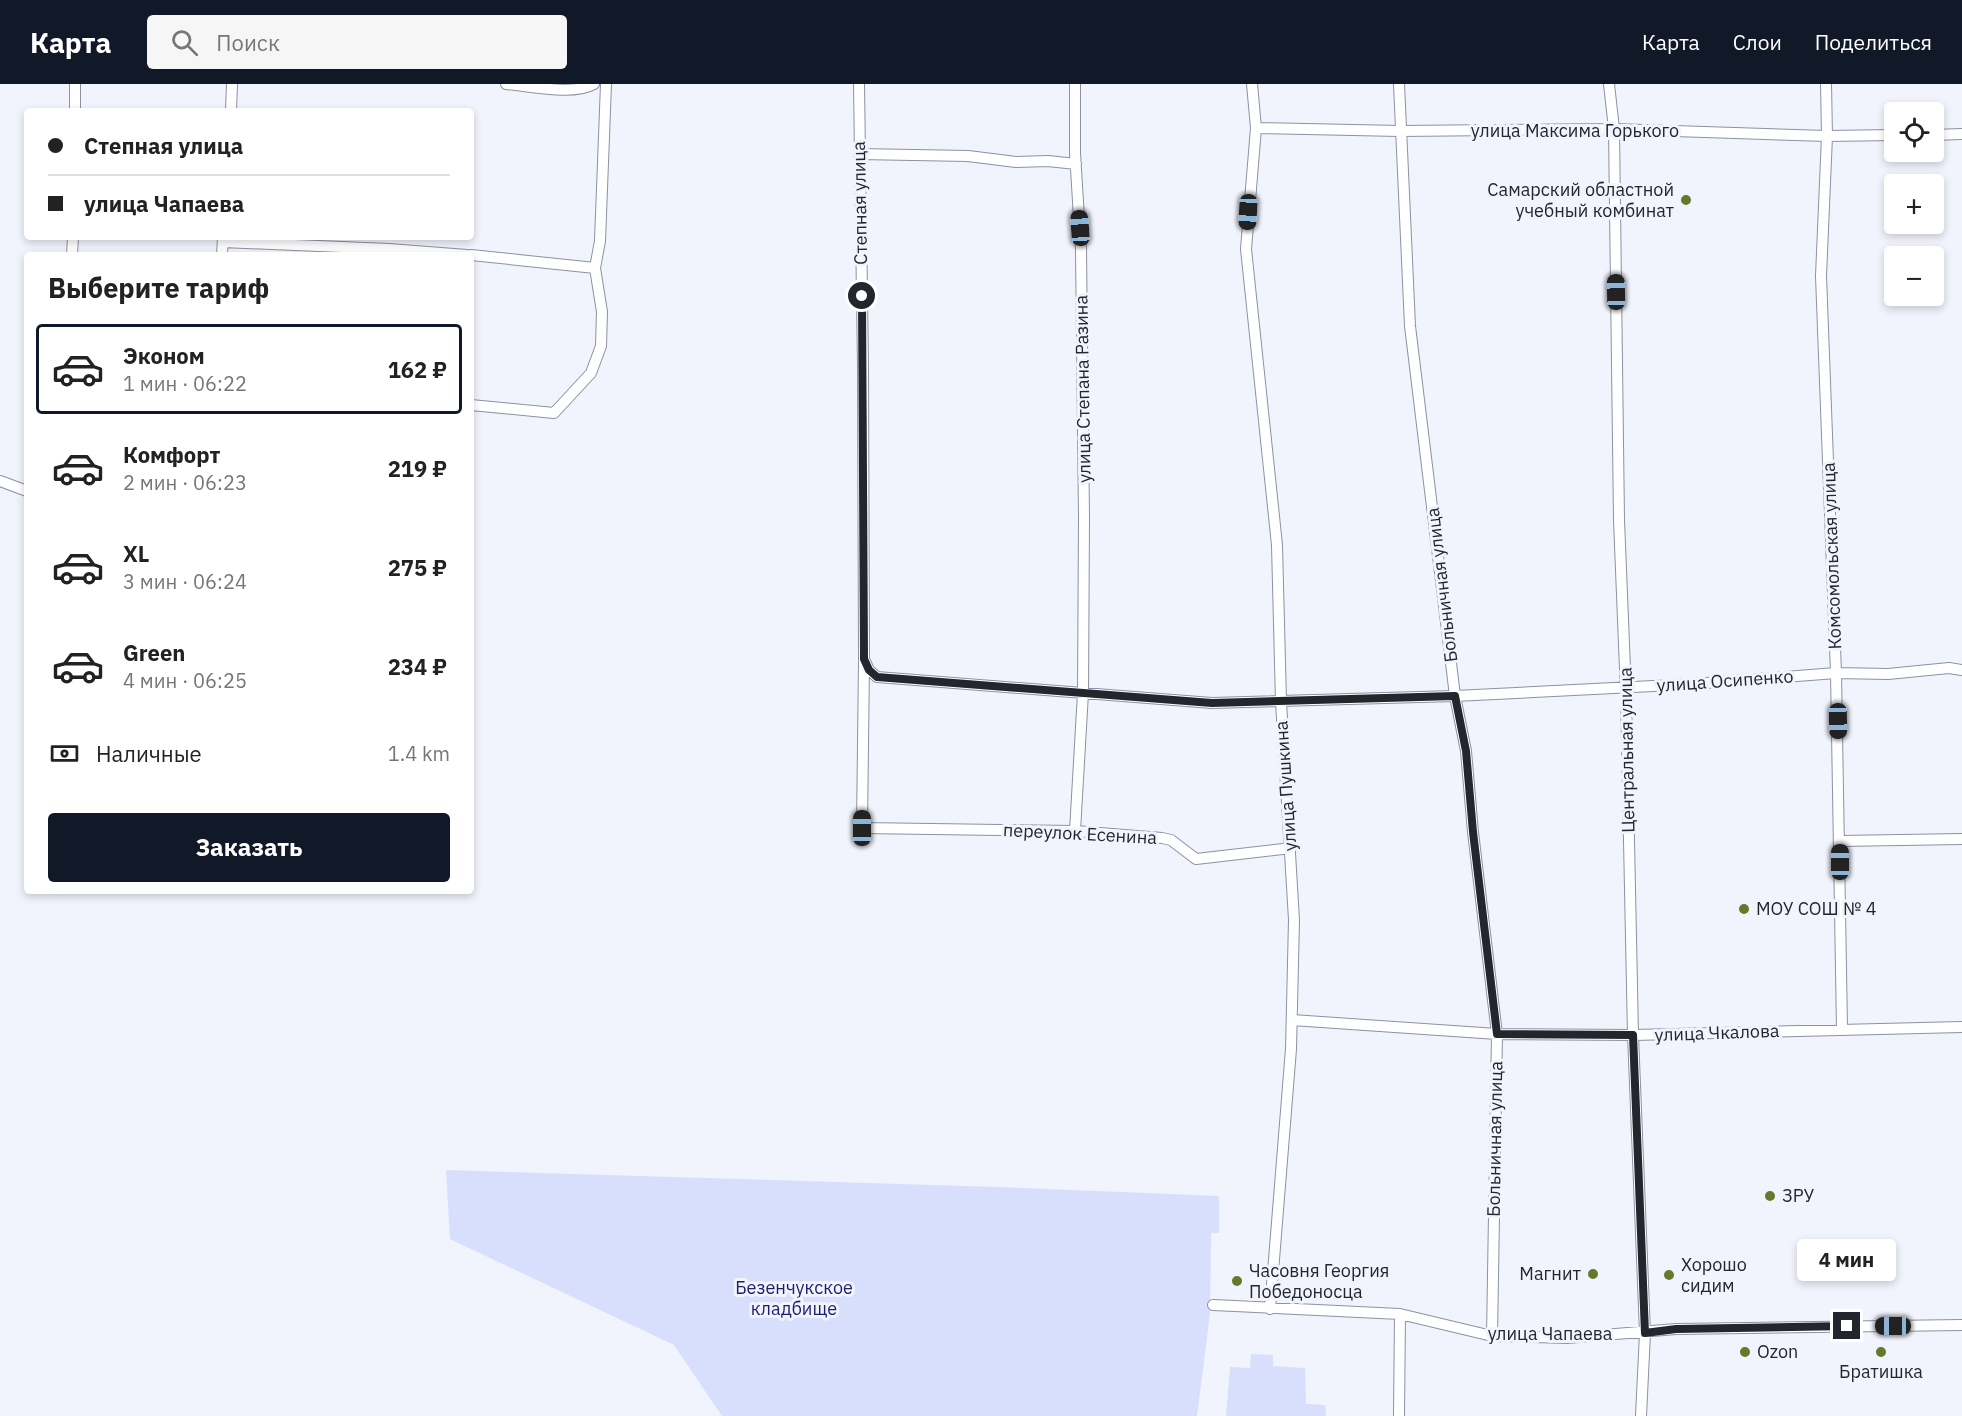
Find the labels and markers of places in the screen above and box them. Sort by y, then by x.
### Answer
place label: Самарский областной учебный комбинат [1487,178,1675,222]
marker: Самарский областной учебный комбинат [1679,193,1693,207]
place label: МОУ СОШ № 4 [1756,897,1877,920]
marker: МОУ СОШ № 4 [1737,902,1751,916]
place label: ЗРУ [1782,1184,1815,1207]
marker: ЗРУ [1763,1189,1777,1203]
place label: Хорошо сидим [1681,1253,1747,1297]
place label: Часовня Георгия Победоносца [1249,1259,1389,1303]
place label: Магнит [1519,1262,1581,1285]
marker: Магнит [1586,1267,1600,1281]
marker: Хорошо сидим [1662,1268,1676,1282]
marker: Часовня Георгия Победоносца [1230,1274,1244,1288]
place label: Ozon [1757,1340,1798,1363]
marker: Ozon [1738,1345,1752,1359]
marker: Братишка [1874,1345,1888,1359]
place label: Братишка [1839,1360,1923,1383]

